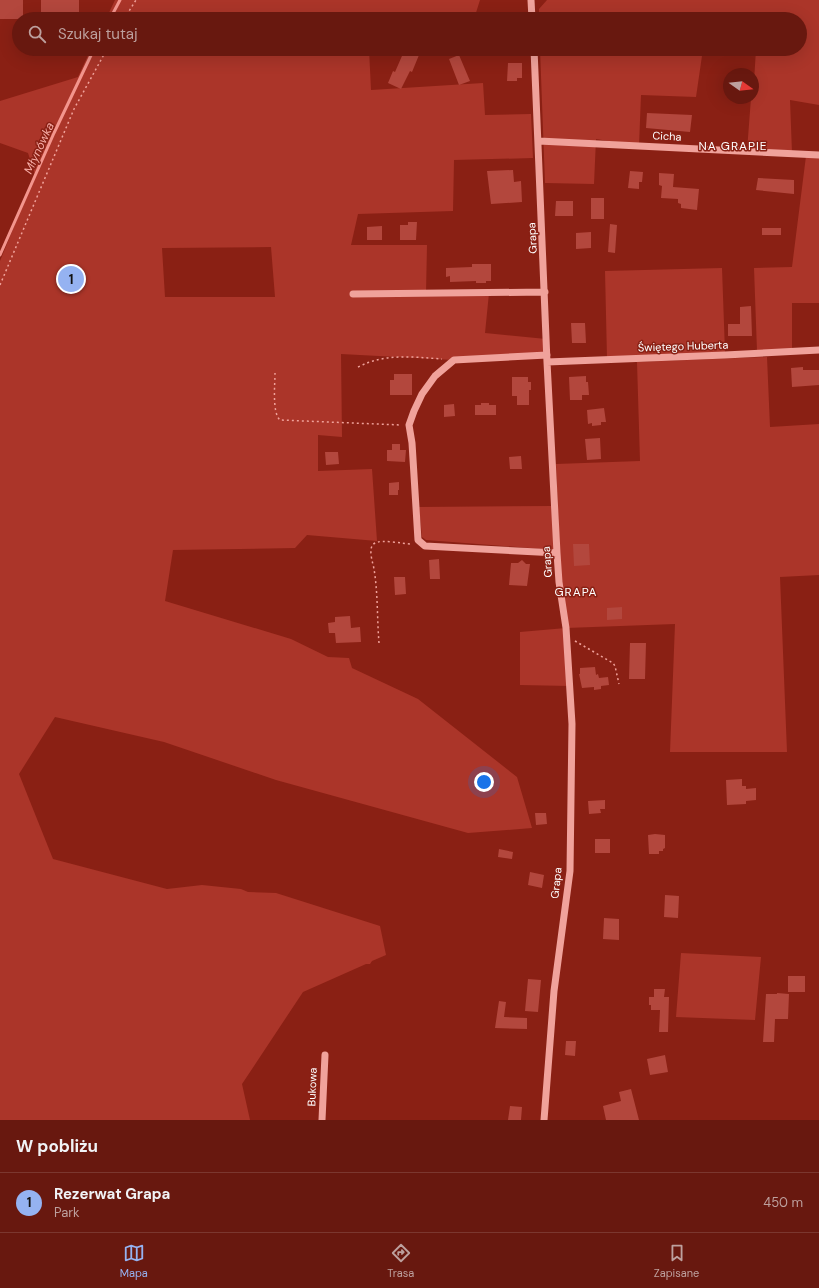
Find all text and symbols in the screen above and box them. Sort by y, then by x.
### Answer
search box [12,12,807,56]
icon: search [26,23,48,45]
text: Szukaj tutaj [58,24,138,44]
north arrow [723,68,759,104]
water label: Młynówka [20,119,58,176]
street label: Cicha [652,128,682,144]
district label: NA GRAPIE [698,138,768,154]
street label: Grapa [524,222,540,254]
pin: 1 [58,264,84,294]
street label: Świętego Huberta [638,337,728,355]
street label: Grapa [539,546,555,578]
district label: GRAPA [554,584,598,600]
your location [474,772,494,792]
street label: Grapa [547,867,565,899]
street label: Bukowa [304,1067,320,1107]
text: W pobliżu [16,1135,98,1157]
text: Rezerwat Grapa [54,1184,170,1204]
text: 1 [27,1194,31,1211]
text: 450 m [763,1194,803,1211]
text: Park [54,1204,80,1221]
tab: Mapa [120,1242,148,1280]
tab: Trasa [387,1242,414,1280]
tab: Zapisane [654,1242,699,1280]

